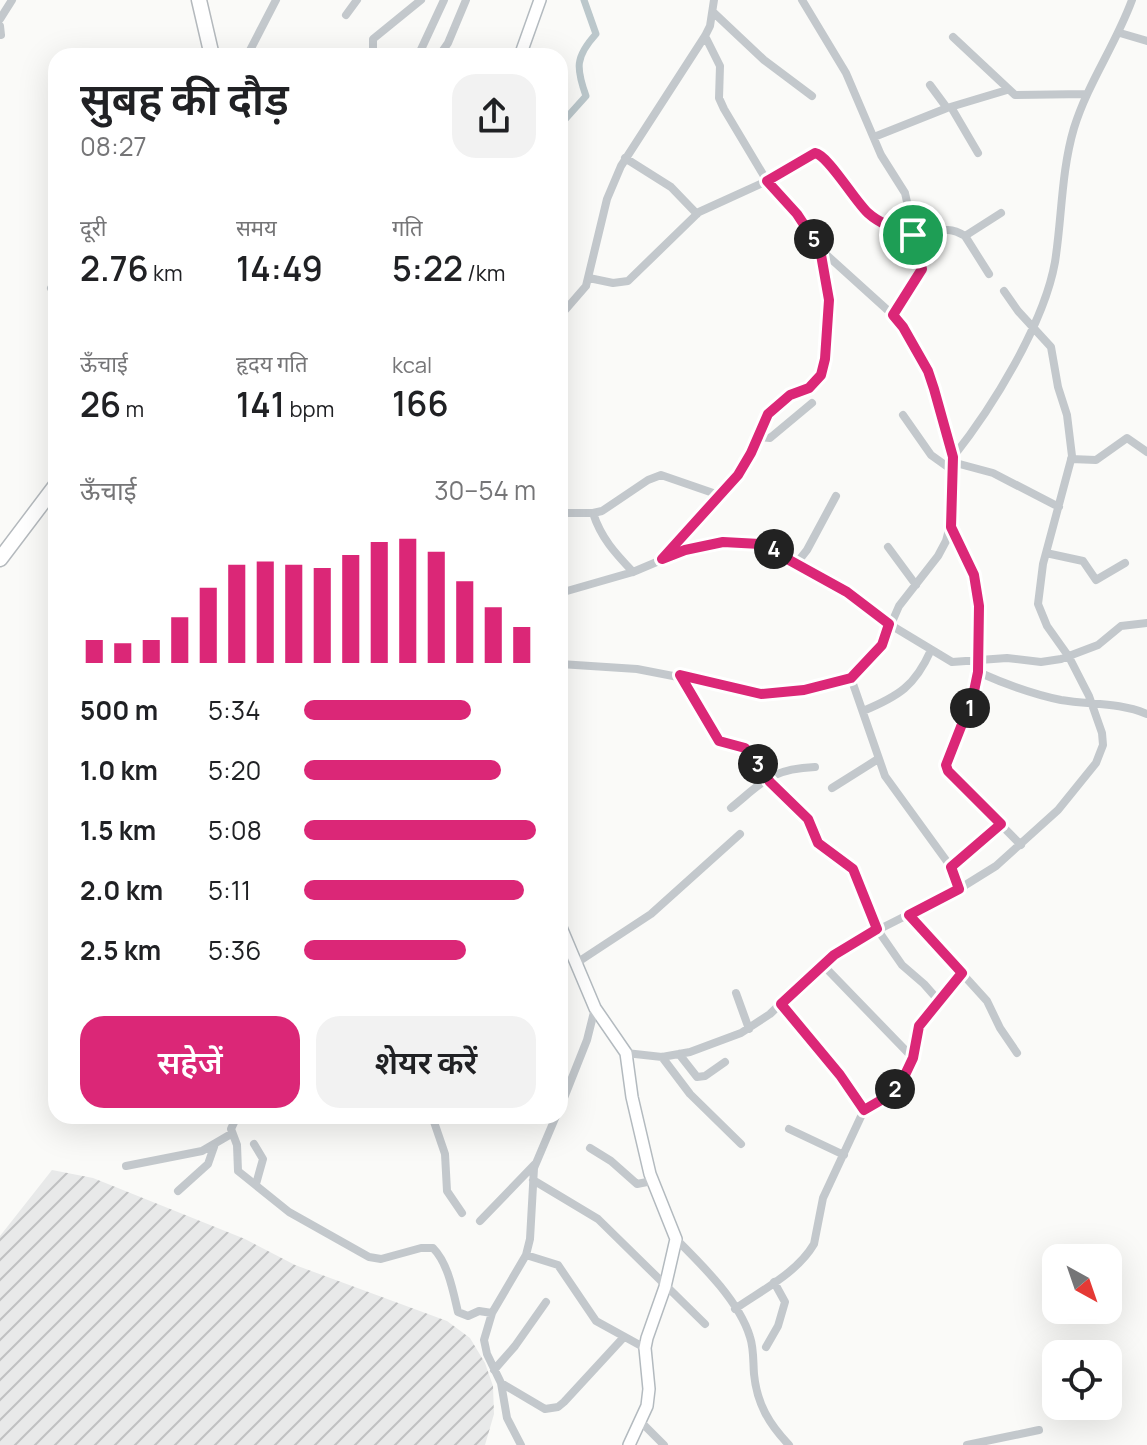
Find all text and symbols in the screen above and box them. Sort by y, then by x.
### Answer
text: सुबह की दौड़ [80,68,289,128]
button: share [452,74,536,158]
text: 08:27 [80,128,147,164]
pin [879,201,947,269]
text: दूरी [80,213,106,243]
text: समय [236,213,277,243]
text: गति [392,213,423,243]
icon: arrive [891,213,935,257]
pin: 5 [794,219,834,259]
text: 5 [808,224,820,254]
text: 2.76 [80,245,149,291]
text: 14:49 [236,245,323,291]
text: 5:22 [392,245,463,291]
text: km [149,258,183,288]
text: /km [463,258,505,288]
text: ऊँचाई [80,349,128,379]
text: हृदय गति [236,349,308,379]
text: kcal [392,350,432,380]
text: 166 [392,380,449,426]
text: 26 [80,381,121,427]
text: 141 [236,381,285,427]
text: m [121,394,144,424]
text: bpm [285,394,334,424]
text: ऊँचाई [80,472,136,508]
text: 30–54 m [434,472,536,508]
pin: 4 [754,529,794,569]
text: 4 [767,534,781,564]
pin: 1 [950,688,990,728]
text: 500 m [80,692,158,728]
text: 5:34 [208,692,261,728]
text: 1 [965,693,975,723]
pin: 3 [738,744,778,784]
text: 3 [752,749,764,779]
text: 1.0 km [80,752,158,788]
text: 5:20 [208,752,261,788]
text: 1.5 km [80,812,156,848]
text: 5:08 [208,812,262,848]
text: 2.0 km [80,872,163,908]
text: 5:11 [208,872,251,908]
text: 2.5 km [80,932,161,968]
text: 5:36 [208,932,261,968]
button: सहेजें [80,1016,300,1108]
button: शेयर करें [316,1016,536,1108]
pin: 2 [875,1069,915,1109]
text: 2 [888,1074,902,1104]
north arrow [1042,1244,1122,1324]
map controls [1042,1244,1122,1420]
button: locate [1042,1340,1122,1420]

